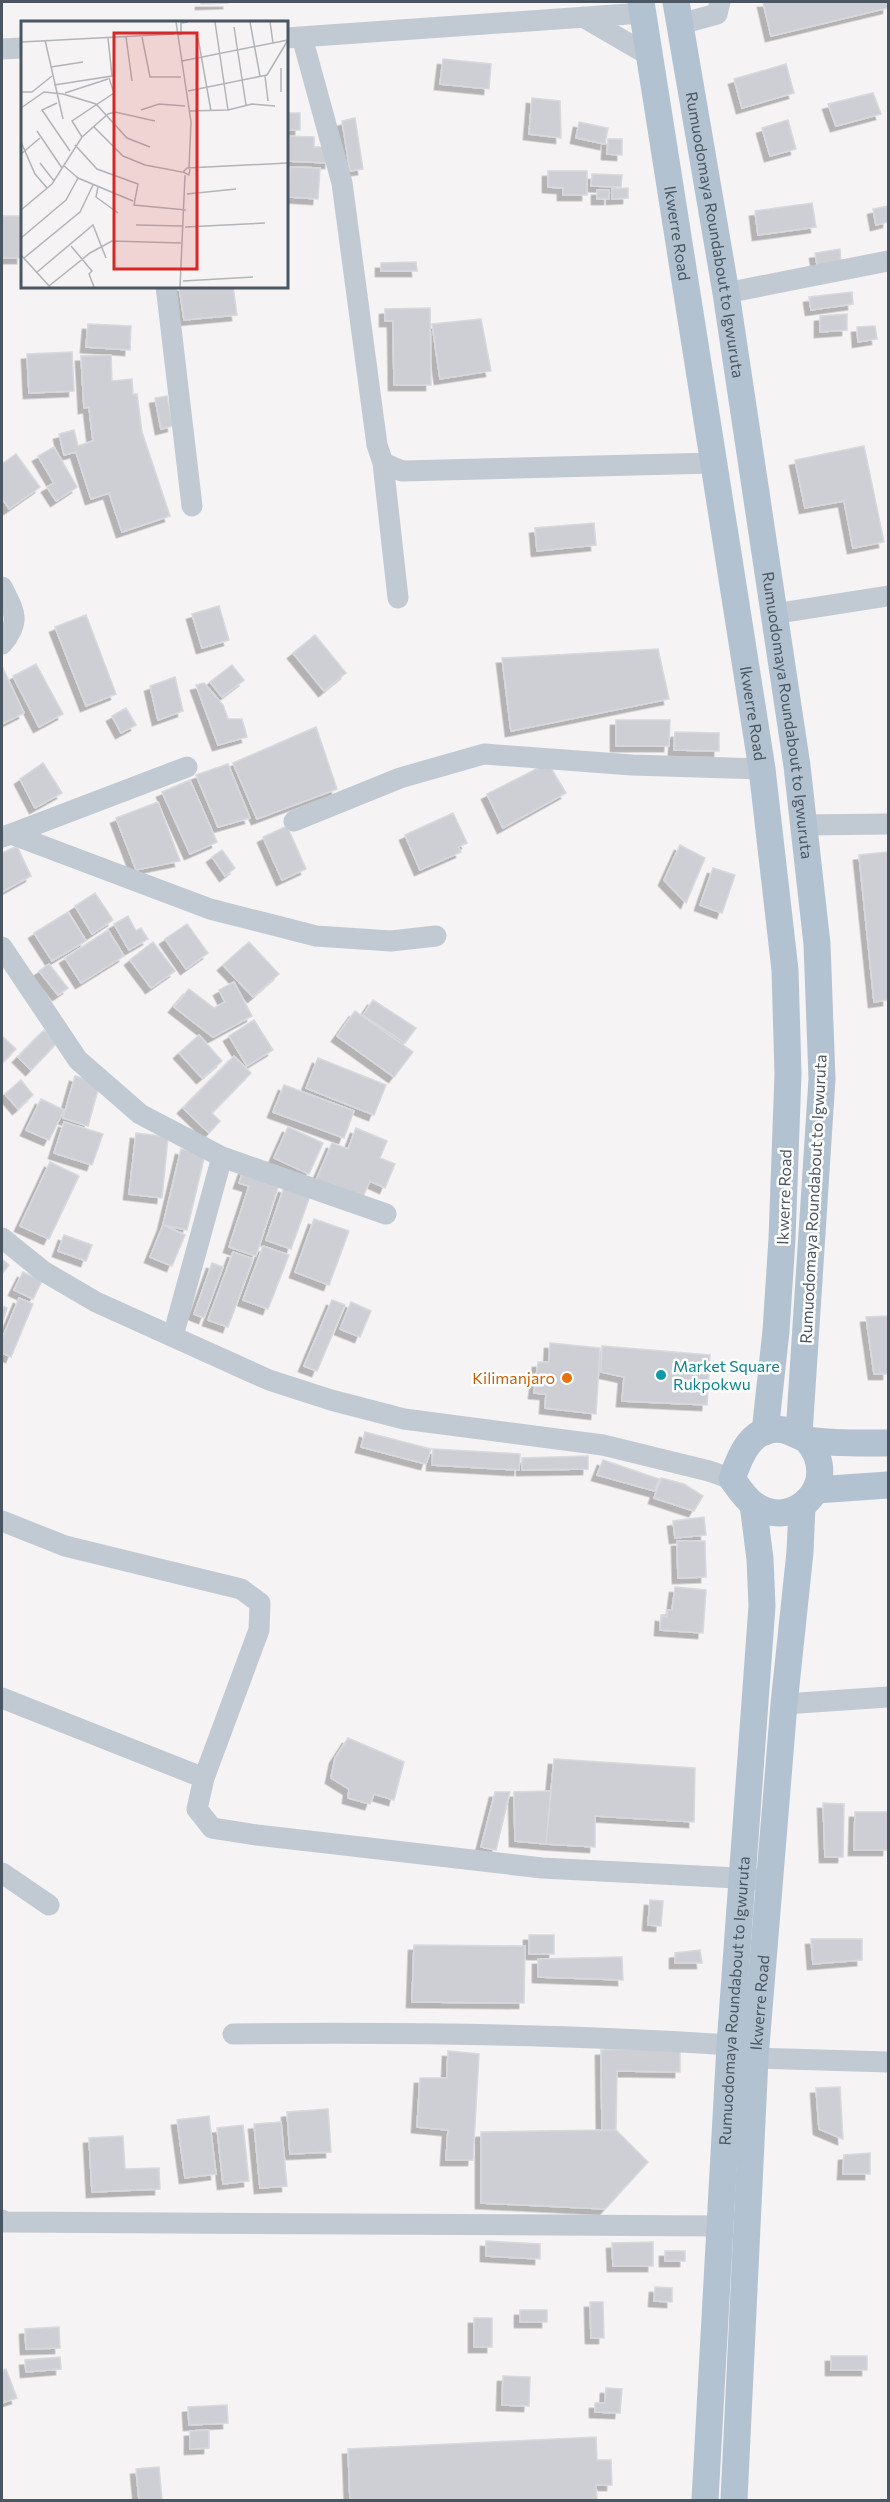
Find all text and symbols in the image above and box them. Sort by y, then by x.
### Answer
inset map [21,21,288,288]
street label: Rumuodomaya Roundabout to Igwuruta [683,90,749,379]
street label: Ikwerre Road [661,184,695,282]
street label: Rumuodomaya Roundabout to Igwuruta [759,570,817,860]
street label: Ikwerre Road [737,664,771,762]
street label: Rumuodomaya Roundabout to Igwuruta [795,1054,830,1344]
street label: Ikwerre Road [772,1149,795,1245]
place label: Market Square Rukpokwu [673,1356,780,1393]
place label: Kilimanjaro [472,1368,555,1387]
marker: Market Square Rukpokwu [654,1368,668,1382]
marker: Kilimanjaro [560,1371,574,1385]
street label: Rumuodomaya Roundabout to Igwuruta [714,1855,753,2146]
street label: Ikwerre Road [746,1954,772,2051]

